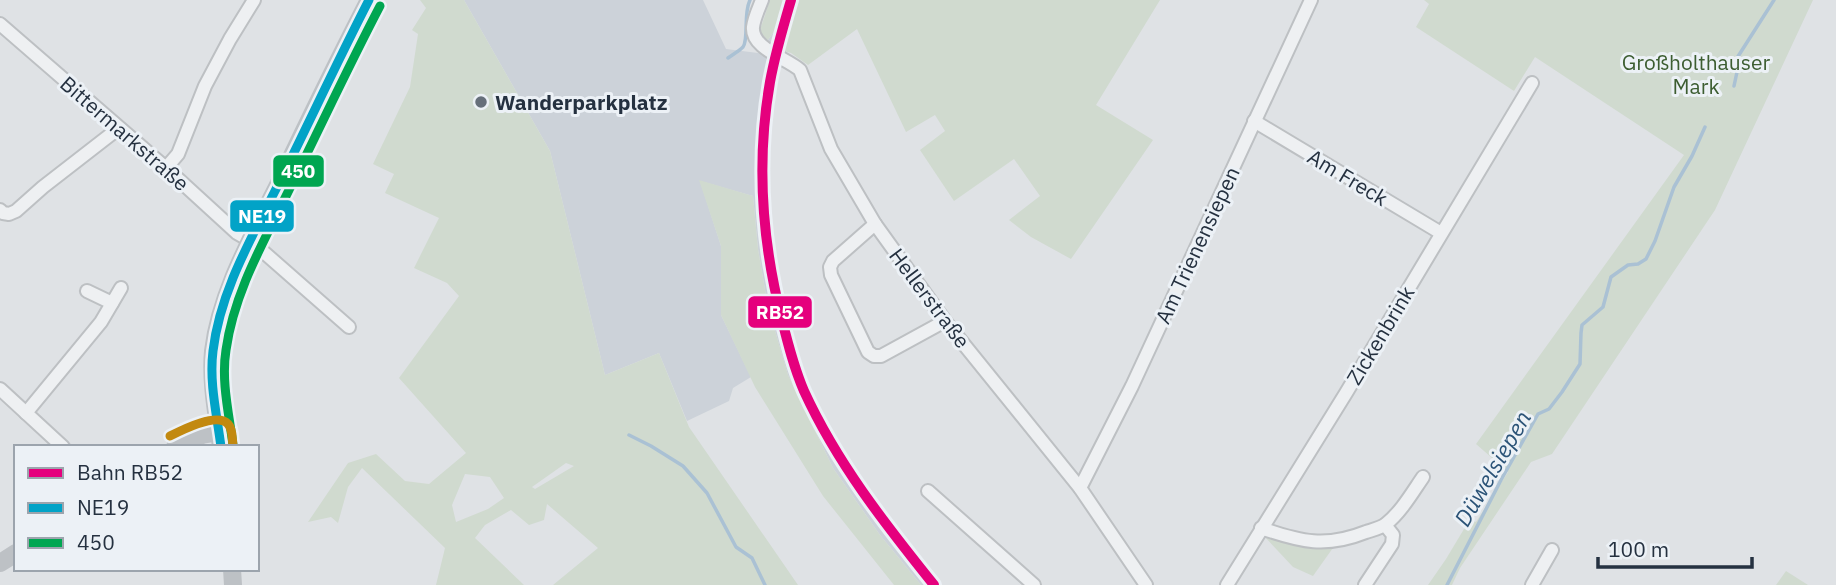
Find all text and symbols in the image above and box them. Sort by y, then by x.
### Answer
park label: Großholthauser Mark [1622,48,1771,100]
street label: Bittermarkstraße [55,69,195,197]
place label: Wanderparkplatz [495,88,668,116]
marker: Wanderparkplatz [473,94,489,110]
street label: Am Freck [1303,142,1393,212]
line badge: 450 [272,154,325,188]
text: 450 [281,159,315,183]
street label: Am Trienensiepen [1148,162,1246,328]
line badge: NE19 [229,199,295,233]
text: NE19 [238,204,286,228]
street label: Hellerstraße [883,242,977,354]
street label: Zickenbrink [1340,281,1420,389]
line badge: RB52 [747,295,813,329]
text: RB52 [756,300,804,324]
water label: Düwelsiepen [1447,405,1537,531]
legend [14,445,259,571]
text: Bahn RB52 [77,458,183,486]
text: NE19 [77,493,129,521]
scale bar [1598,526,1752,570]
text: 450 [77,528,115,556]
text: 100 m [1608,535,1669,563]

